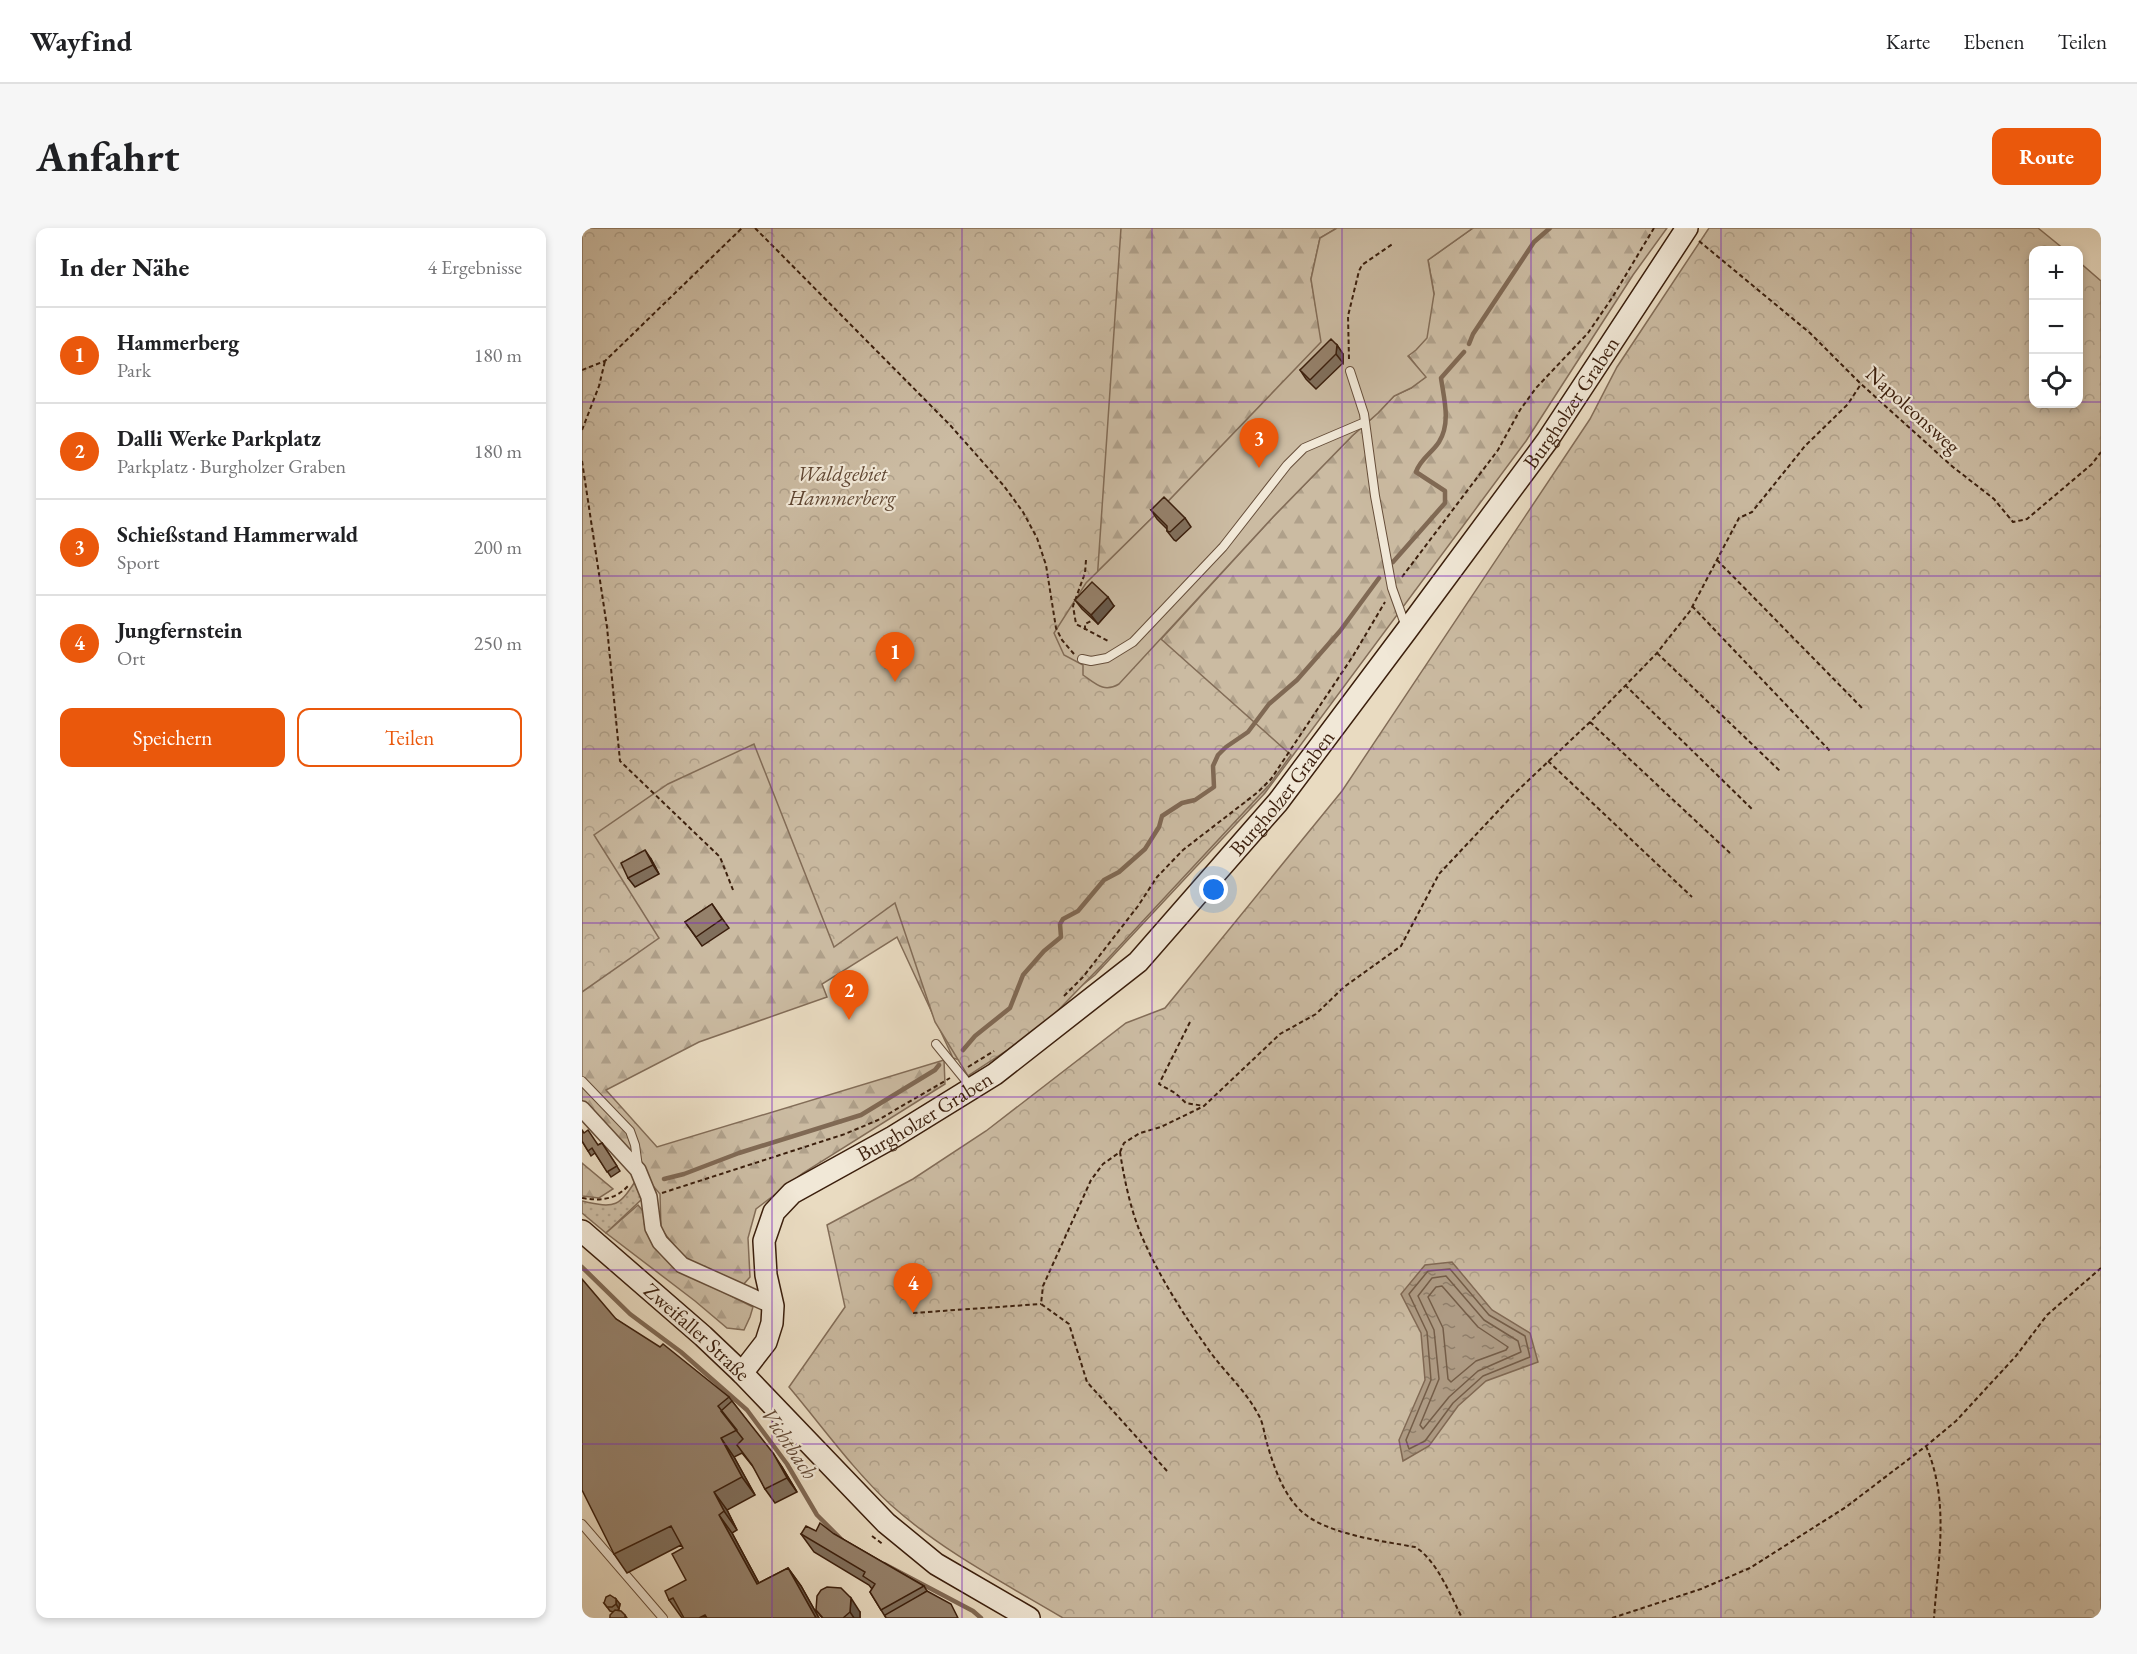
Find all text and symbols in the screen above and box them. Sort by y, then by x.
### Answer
text: Wayfind [30,23,132,59]
text: Karte [1886,28,1930,55]
text: Ebenen [1963,28,2024,55]
text: Teilen [2057,28,2107,55]
button: Route [1992,128,2101,185]
text: Anfahrt [36,129,179,184]
map controls [2029,246,2083,408]
button: + [2029,246,2083,300]
text: In der Nähe [60,250,189,284]
text: 4 Ergebnisse [427,254,522,280]
button: − [2029,300,2083,354]
text: Hammerberg [117,328,239,357]
street label: Burgholzer Graben [1517,331,1625,474]
text: 1 [74,342,85,368]
text: 180 m [474,342,522,368]
button: locate [2029,354,2083,408]
text: Park [117,357,151,383]
street label: Napoleonsweg [1860,360,1967,460]
pin: 3 [1240,418,1278,468]
text: Dalli Werke Parkplatz [117,424,321,453]
text: 2 [74,438,85,464]
text: 180 m [474,438,522,464]
text: Parkplatz · Burgholzer Graben [117,453,346,479]
park label: Waldgebiet Hammerberg [788,460,897,511]
text: Schießstand Hammerwald [117,520,358,549]
text: 3 [74,534,85,560]
text: 200 m [474,534,522,560]
text: Sport [117,549,160,575]
text: Jungfernstein [117,616,243,645]
text: 4 [74,630,85,656]
text: 250 m [474,630,522,656]
pin: 1 [876,632,914,682]
text: Ort [117,645,145,671]
button: Speichern [60,708,285,767]
button: Teilen [297,708,522,767]
street label: Burgholzer Graben [1223,724,1340,861]
your location [1199,875,1228,904]
pin: 2 [830,970,868,1020]
street label: Burgholzer Graben [852,1065,997,1167]
pin: 4 [894,1264,932,1313]
street label: Zweifaller Straße [638,1277,756,1387]
water label: Vichtbach [755,1401,825,1485]

